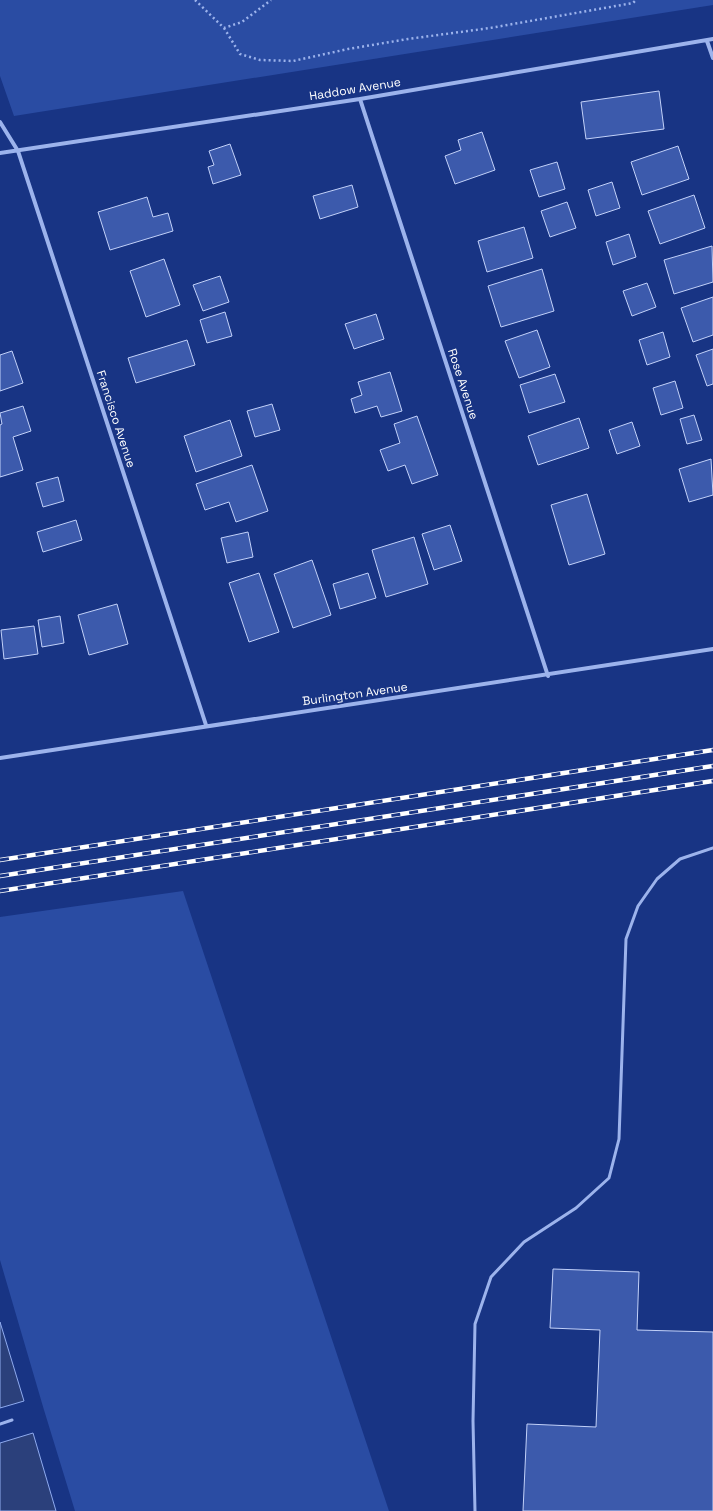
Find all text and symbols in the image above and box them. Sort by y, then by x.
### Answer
street label: Haddow Avenue [308,74,402,104]
street label: Rose Avenue [444,346,482,422]
street label: Francisco Avenue [93,368,139,470]
street label: Burlington Avenue [301,679,409,709]

